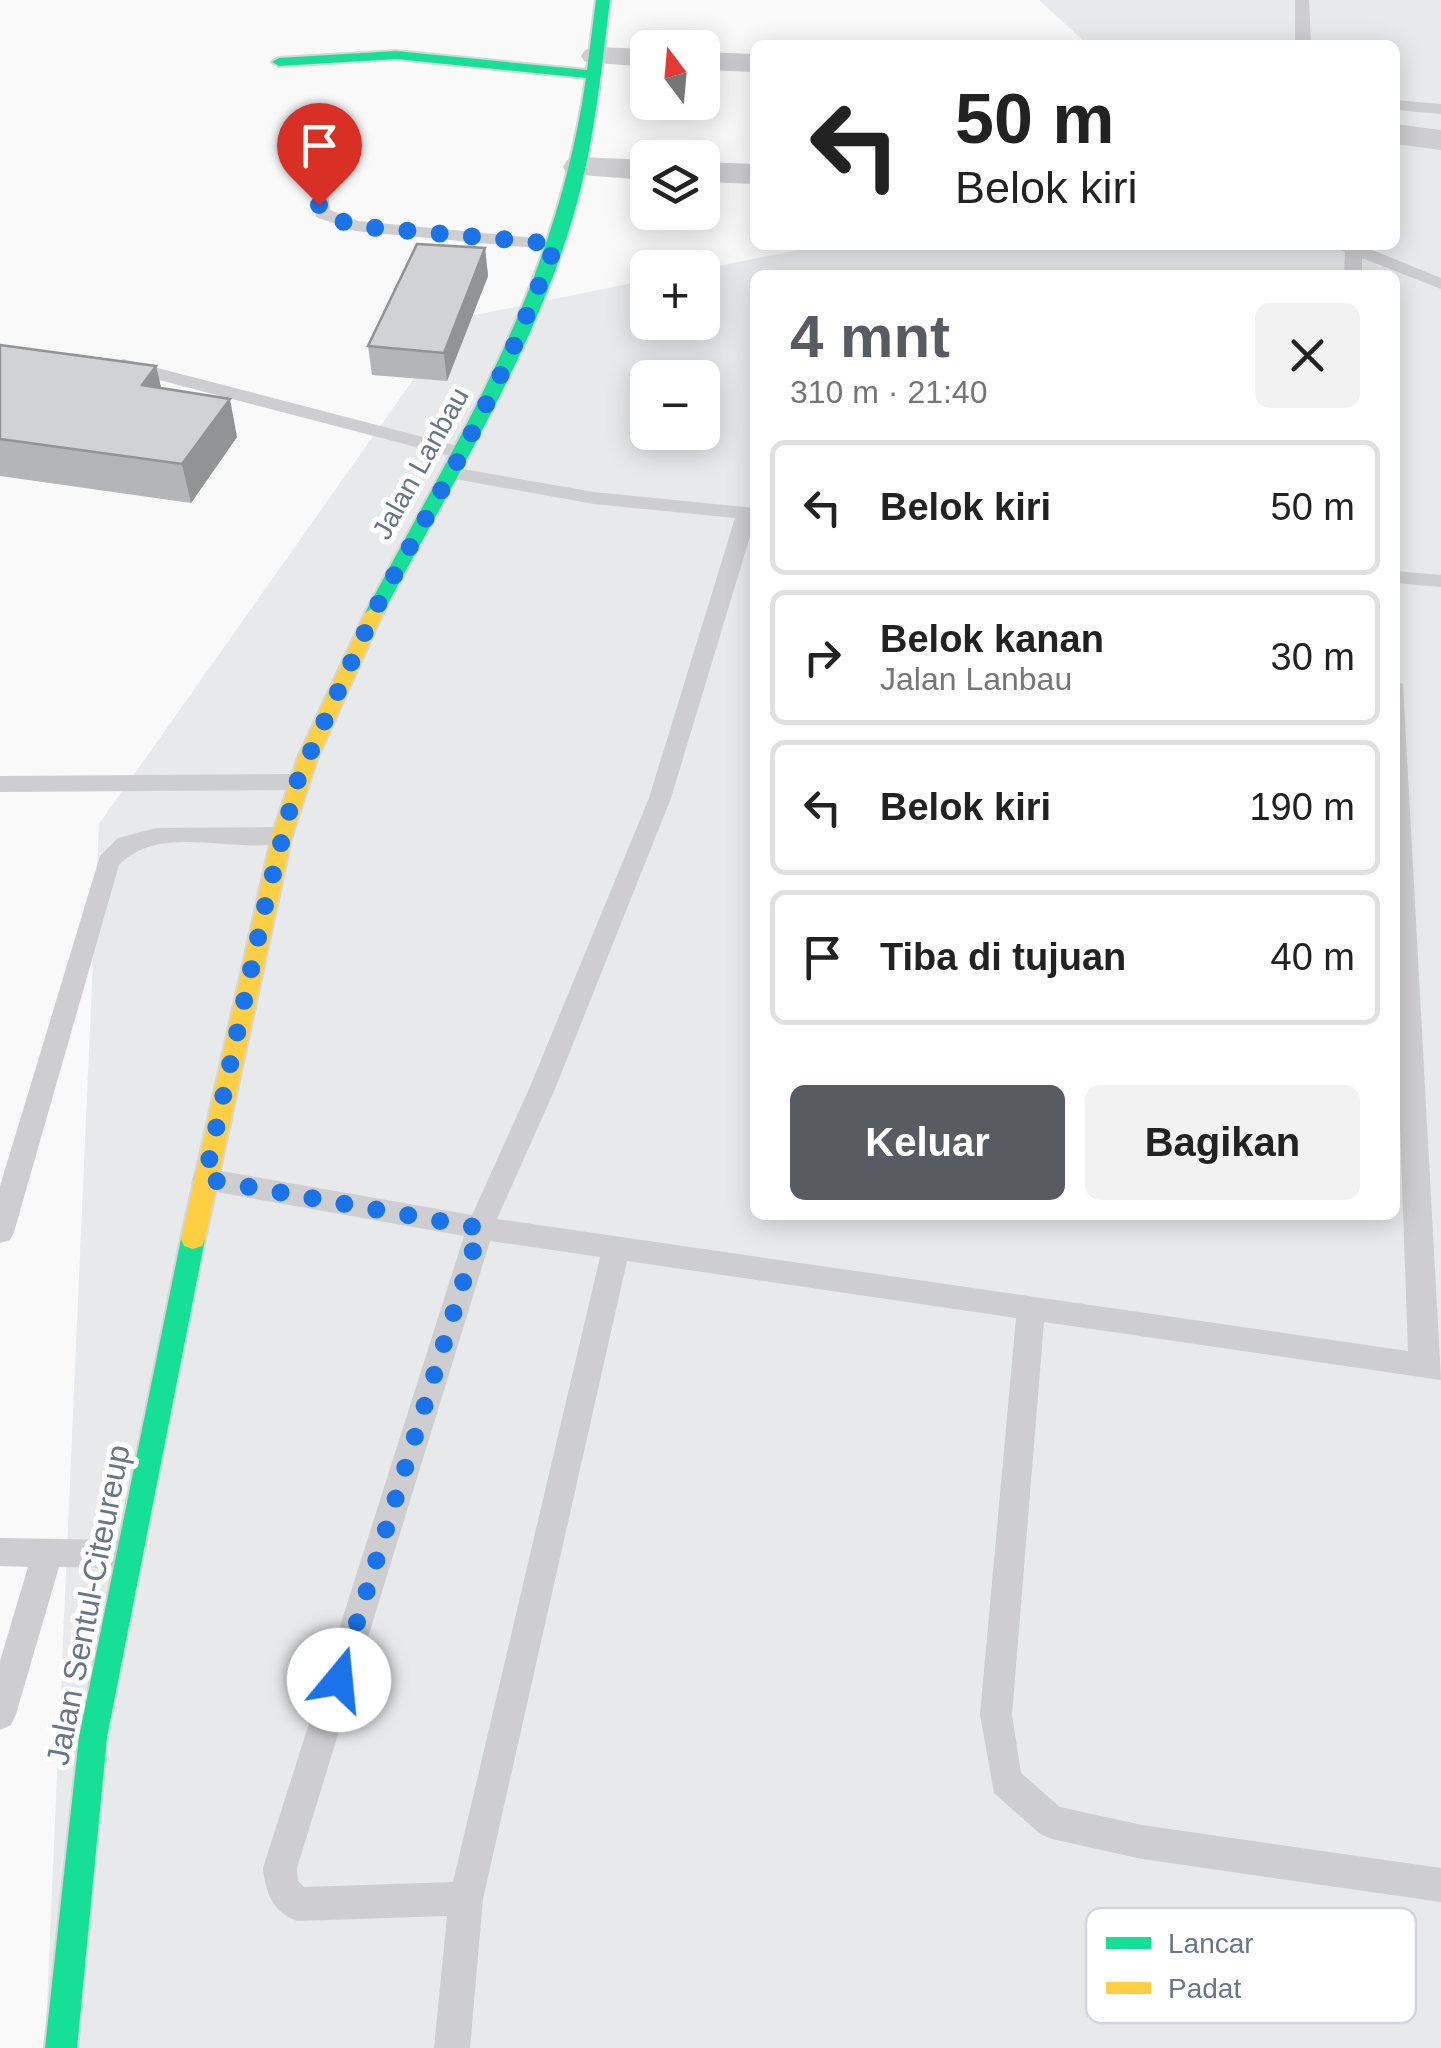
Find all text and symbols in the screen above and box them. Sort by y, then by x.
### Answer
north arrow [630,30,720,120]
map controls [630,30,720,450]
icon: left [790,80,920,210]
text: 50 m [955,80,1115,158]
pin [277,103,362,206]
icon: arrive [292,118,347,173]
button: layers [630,140,720,230]
text: Belok kiri [955,162,1138,213]
button: + [630,250,720,340]
text: 4 mnt [790,303,950,370]
button: close [1255,303,1360,408]
button: − [630,360,720,450]
text: 310 m · 21:40 [790,374,987,410]
street label: Jalan Lanbau [366,382,475,544]
icon: left [795,480,850,535]
text: Belok kiri [880,486,1051,528]
text: 50 m [1271,486,1355,528]
text: Belok kanan [880,618,1104,660]
icon: right [795,630,850,685]
text: 30 m [1271,636,1355,678]
text: Jalan Lanbau [880,661,1072,697]
icon: left [795,780,850,835]
text: Belok kiri [880,786,1051,828]
text: 190 m [1249,786,1355,828]
icon: arrive [795,930,850,985]
text: Tiba di tujuan [880,936,1126,978]
text: 40 m [1271,936,1355,978]
button: Keluar [790,1085,1065,1200]
button: Bagikan [1085,1085,1360,1200]
street label: Jalan Sentul-Citeureup [39,1442,137,1768]
position arrow [287,1628,391,1732]
legend [1086,1908,1416,2023]
text: Lancar [1168,1928,1254,1959]
text: Padat [1168,1973,1241,2004]

